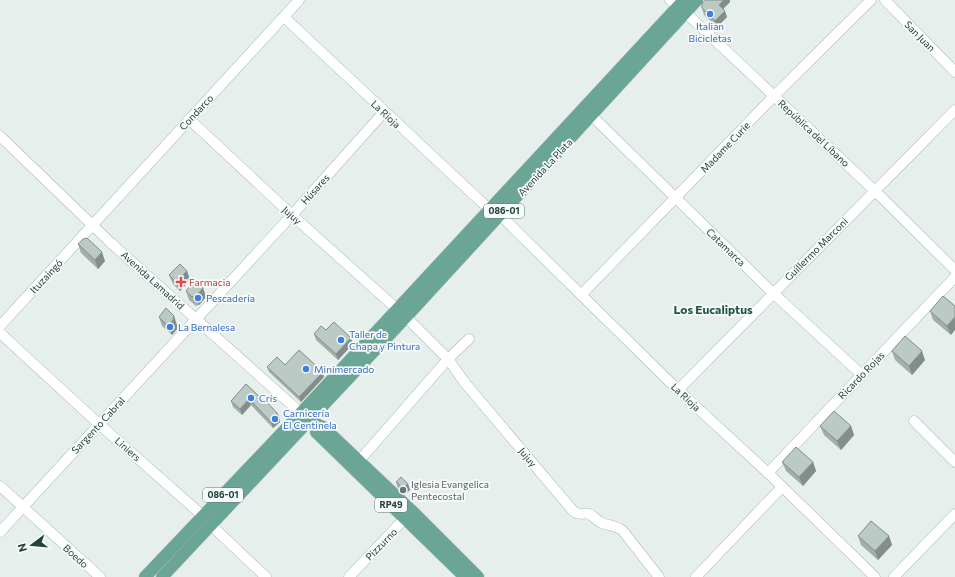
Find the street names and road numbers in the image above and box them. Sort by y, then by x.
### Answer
street label: San Juan [902,18,938,54]
street label: Condarco [177,92,216,132]
street label: La Rioja [369,97,403,131]
street label: República del Líbano [776,97,852,169]
street label: Madame Curie [698,119,752,175]
street label: Avenida La Plata [515,136,575,198]
street label: Húsares [298,171,332,207]
street label: Jujuy [280,203,304,227]
road number: 086-01 [484,204,524,218]
street label: Guillermo Marconi [782,215,850,283]
street label: Catamarca [704,226,748,268]
street label: Avenida Lamadrid [119,248,187,312]
street label: Ituzaingó [27,256,65,296]
street label: Ricardo Rojas [835,348,887,401]
street label: La Rioja [669,380,703,414]
street label: Sargento Cabral [69,394,127,456]
street label: Liniers [113,435,144,464]
street label: Jujuy [516,445,540,469]
road number: 086-01 [203,488,243,502]
road number: RP49 [375,498,407,512]
street label: Pizzurno [363,525,399,563]
street label: Boedo [61,542,91,570]

